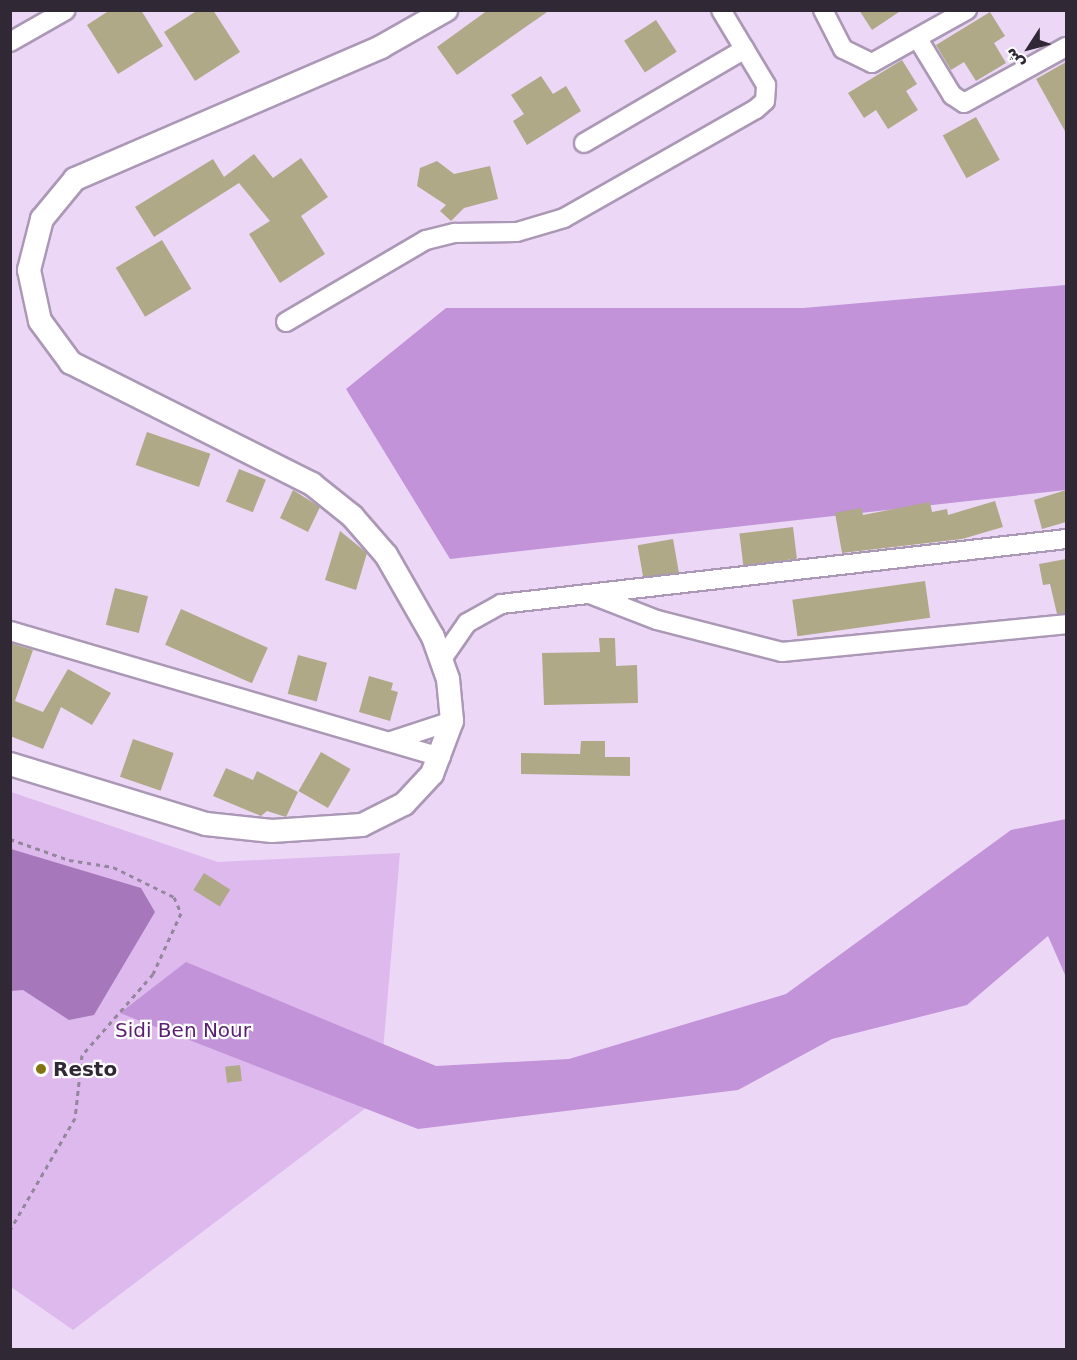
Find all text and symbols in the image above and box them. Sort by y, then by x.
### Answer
north arrow [999,18,1059,78]
text: ش [1000,44,1028,73]
park label: Sidi Ben Nour [115,1018,251,1042]
place label: Resto [53,1057,117,1081]
marker: Resto [34,1062,48,1076]

